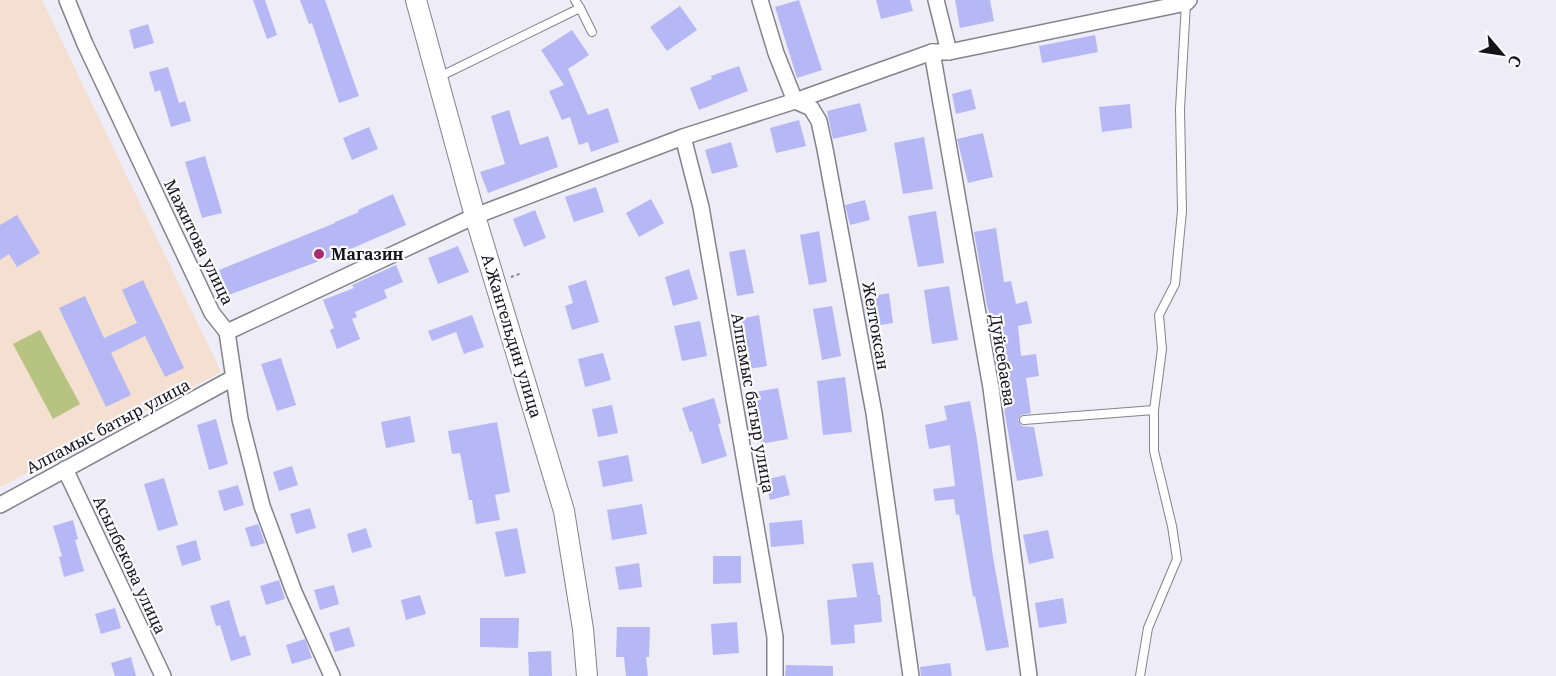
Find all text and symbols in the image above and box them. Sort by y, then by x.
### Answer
north arrow [1472,24,1532,84]
text: С [1503,51,1527,71]
street label: Мажитова улица [159,175,239,309]
place label: Магазин [331,243,404,265]
marker: Магазин [312,247,326,261]
street label: А.Жангельдин улица [477,251,547,421]
street label: Желтоксан [857,279,895,372]
street label: Алпамыс батыр улица [726,311,780,495]
street label: Дуйсебаева [985,312,1021,408]
street label: Алпамыс батыр улица [22,373,194,479]
street label: Асылбекова улица [88,492,172,638]

